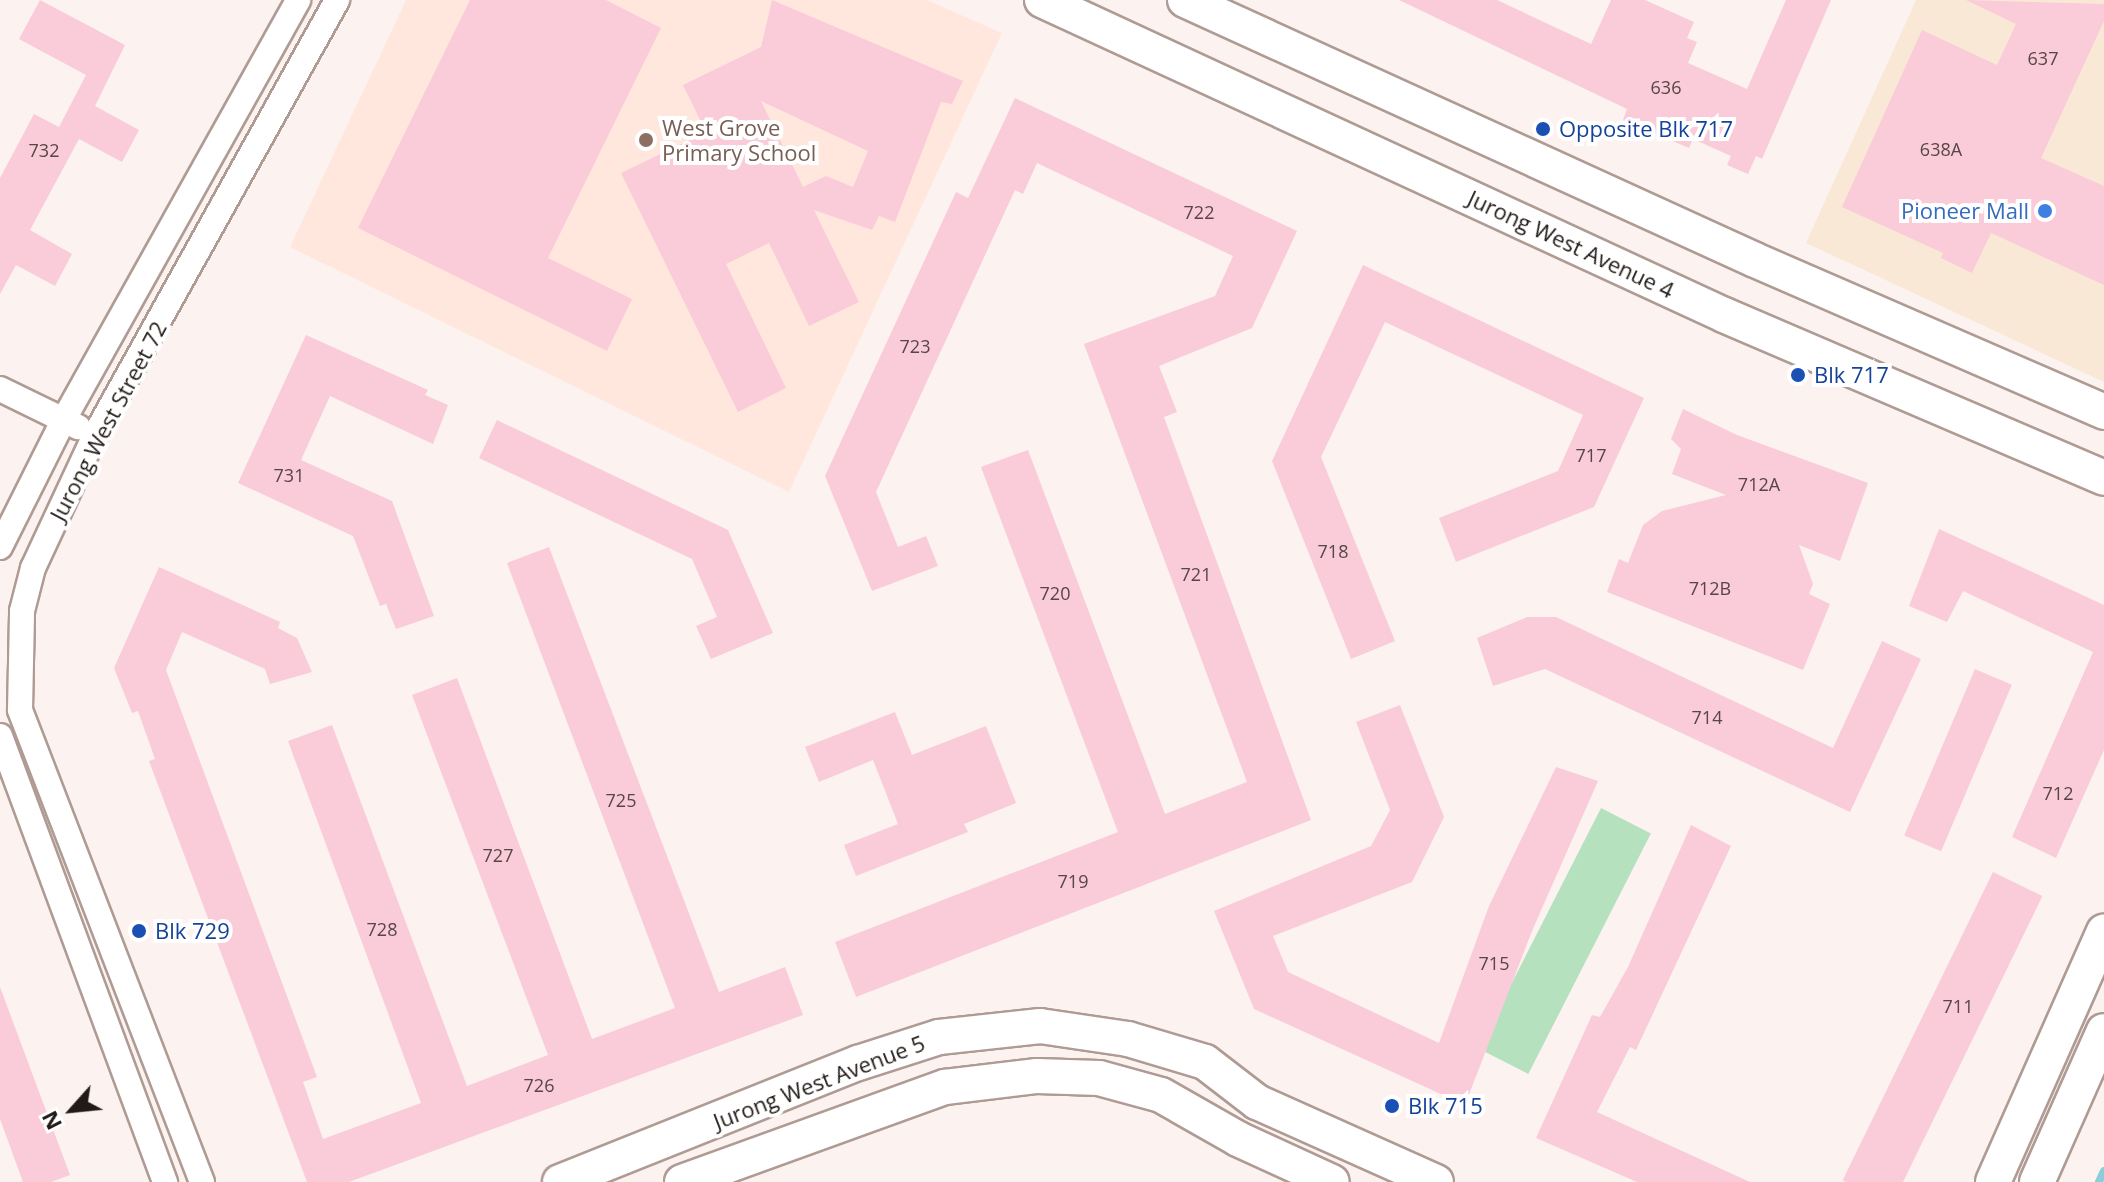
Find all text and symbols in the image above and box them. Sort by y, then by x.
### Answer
house number: 637 [2028,47,2058,69]
house number: 636 [1651,76,1681,98]
place label: West Grove Primary School [662,114,816,166]
place label: Opposite Blk 717 [1559,116,1733,142]
marker: Opposite Blk 717 [1534,120,1552,138]
marker: West Grove Primary School [637,131,655,149]
house number: 638A [1920,138,1962,160]
house number: 732 [29,139,59,161]
street label: Jurong West Avenue 4 [1464,185,1678,303]
place label: Pioneer Mall [1901,198,2029,224]
house number: 722 [1184,201,1214,223]
marker: Pioneer Mall [2036,202,2054,220]
street label: Jurong West Street 72 [44,317,172,525]
house number: 723 [900,335,930,357]
place label: Blk 717 [1814,362,1889,388]
marker: Blk 717 [1789,366,1807,384]
house number: 717 [1576,444,1606,466]
house number: 731 [274,464,304,486]
house number: 712A [1738,473,1780,495]
house number: 718 [1318,540,1348,562]
house number: 721 [1181,563,1211,585]
house number: 712B [1689,577,1731,599]
house number: 720 [1040,582,1070,604]
house number: 714 [1692,706,1722,728]
house number: 712 [2043,782,2073,804]
house number: 725 [606,789,636,811]
house number: 727 [483,844,513,866]
house number: 719 [1058,870,1088,892]
place label: Blk 729 [155,918,230,944]
house number: 728 [367,918,397,940]
marker: Blk 729 [130,922,148,940]
house number: 715 [1479,952,1509,974]
house number: 711 [1943,995,1973,1017]
street label: Jurong West Avenue 5 [710,1029,928,1135]
north arrow [32,1070,112,1150]
house number: 726 [524,1074,554,1096]
place label: Blk 715 [1408,1093,1483,1119]
marker: Blk 715 [1383,1097,1401,1115]
text: N [33,1106,68,1136]

